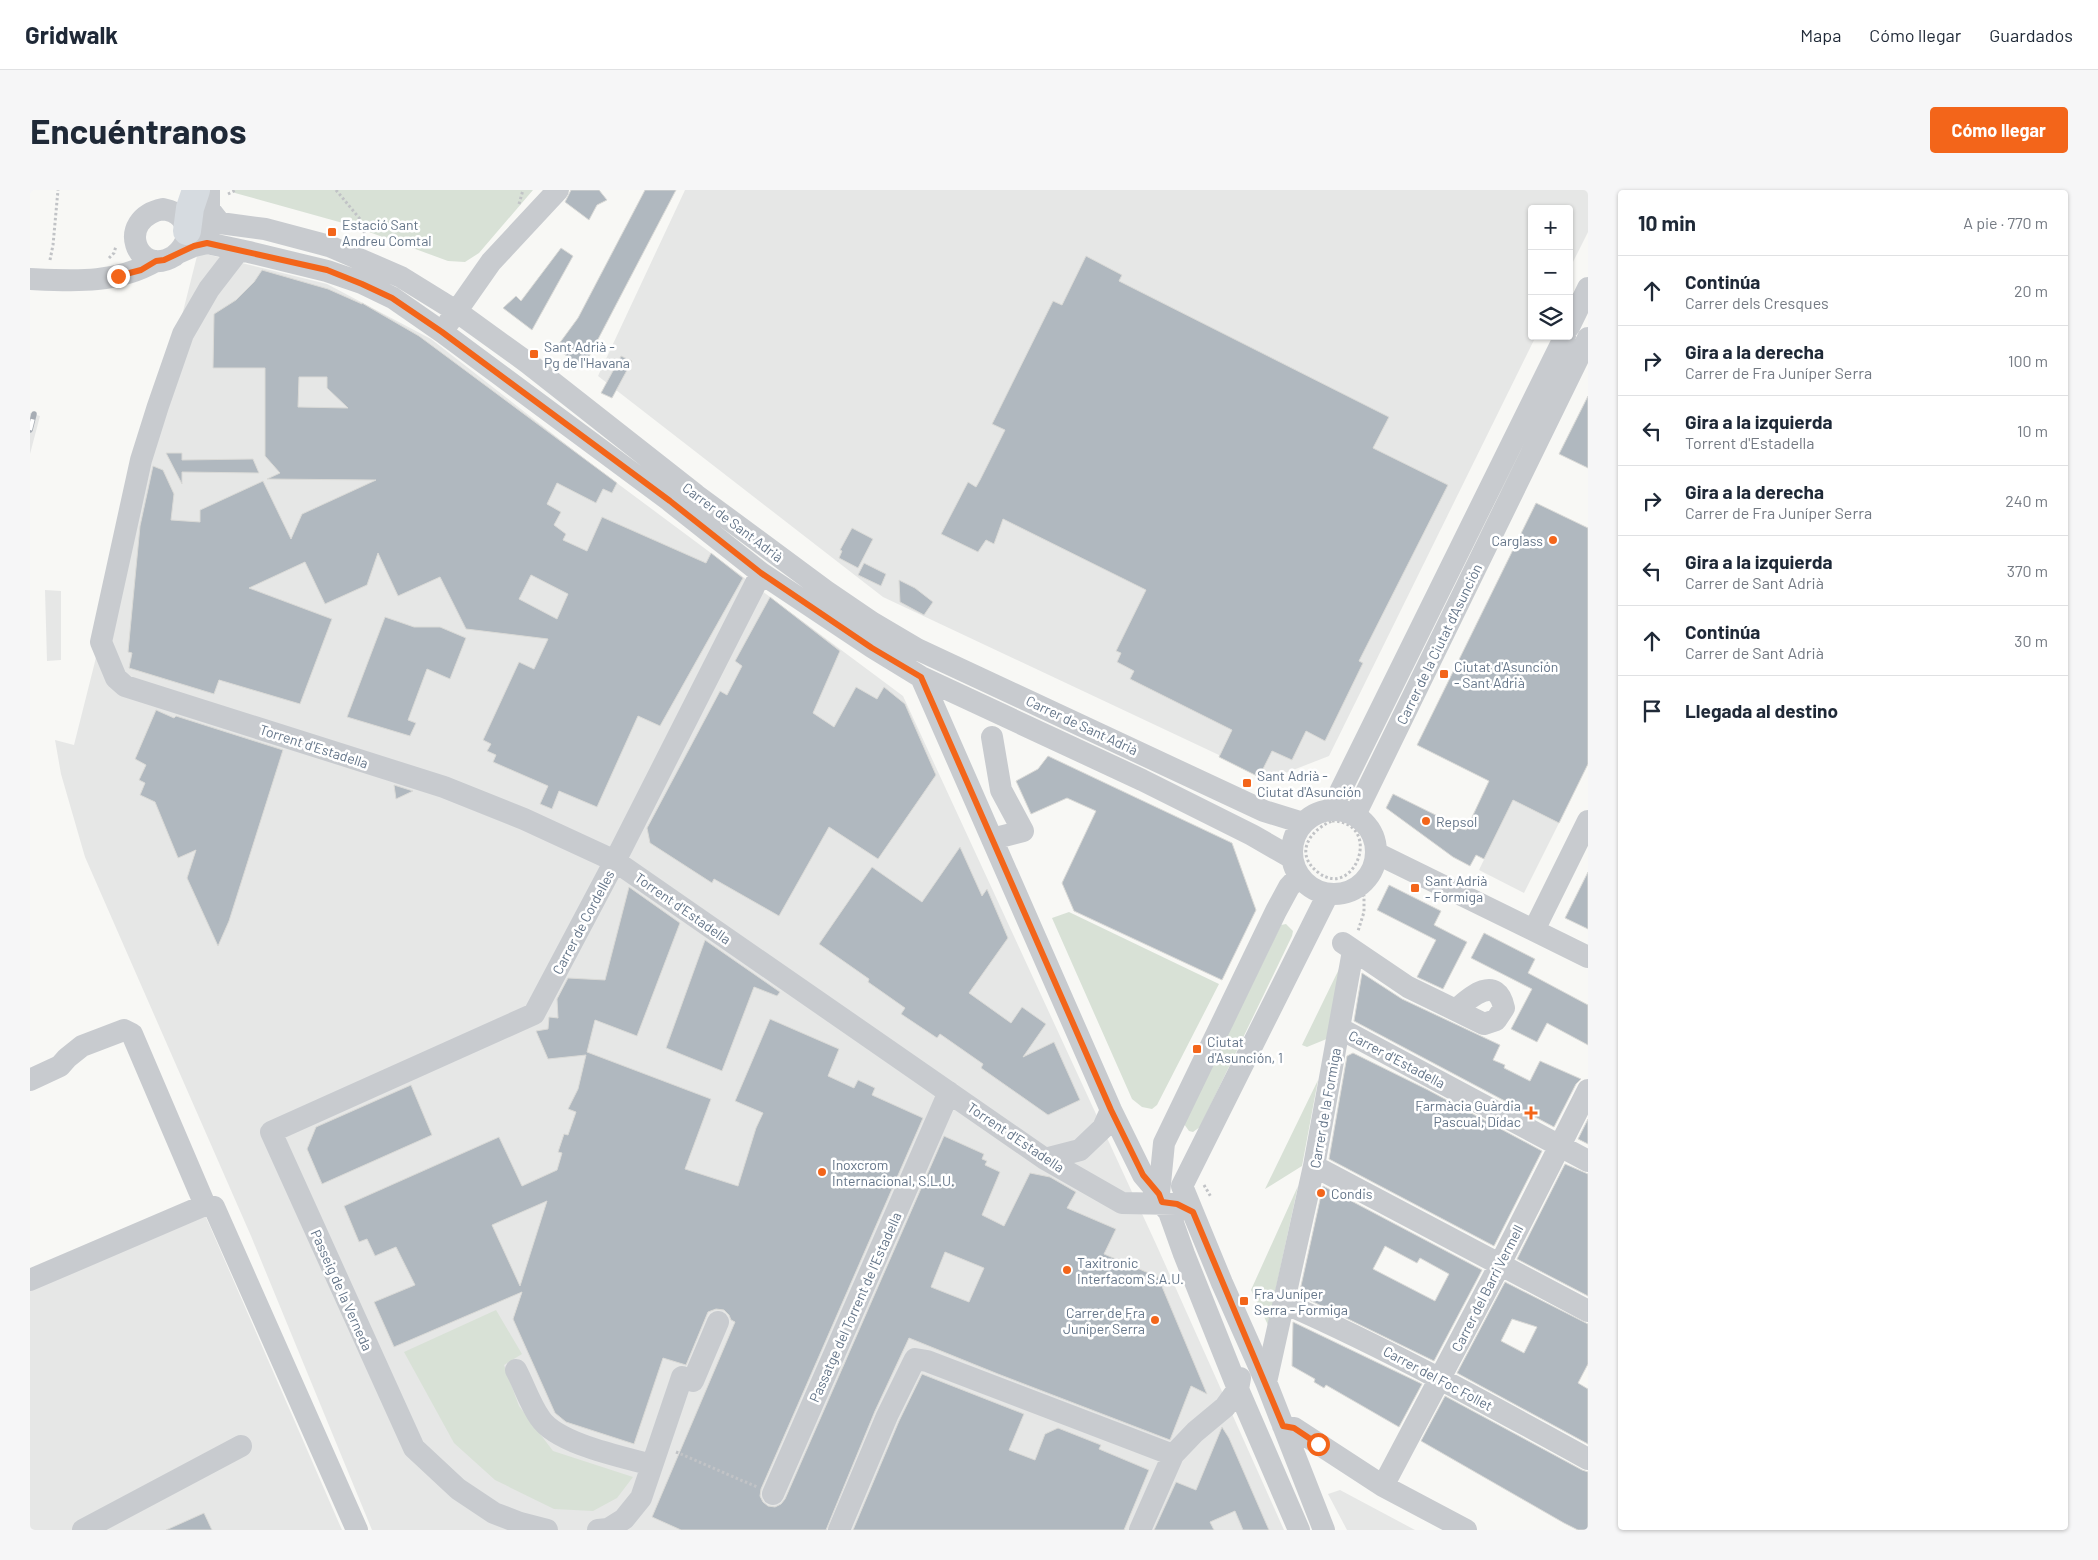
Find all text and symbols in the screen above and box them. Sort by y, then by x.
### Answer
text: Gridwalk [25,20,118,49]
text: Mapa [1800,24,1841,46]
text: Cómo llegar [1869,24,1961,46]
text: Guardados [1989,24,2073,46]
button: Cómo llegar [1930,107,2068,153]
text: Encuéntranos [30,109,247,151]
map controls [1528,205,1573,340]
button: + [1528,205,1573,250]
text: 10 min [1638,210,1696,235]
text: A pie · 770 m [1963,213,2048,232]
place label: Estació Sant Andreu Comtal [342,216,432,249]
marker: Estació Sant Andreu Comtal [326,226,338,238]
button: − [1528,250,1573,295]
route end [107,265,130,288]
text: Continúa [1685,270,1760,293]
icon: ahead [1638,277,1666,305]
text: 20 m [2014,281,2048,300]
text: Carrer dels Cresques [1685,293,1829,312]
button: layers [1528,295,1573,340]
place label: Sant Adrià - Pg de l'Havana [544,338,630,371]
text: Gira a la derecha [1685,340,1824,363]
icon: right [1638,347,1666,375]
marker: Sant Adrià - Pg de l'Havana [528,348,540,360]
text: 100 m [2008,351,2048,370]
text: Carrer de Fra Juníper Serra [1685,363,1872,382]
text: Gira a la izquierda [1685,410,1833,433]
icon: left [1638,417,1666,445]
text: 10 m [2017,421,2048,440]
text: Torrent d'Estadella [1685,433,1814,452]
street label: Carrer de Sant Adrià [679,479,787,565]
text: Gira a la derecha [1685,480,1824,503]
icon: right [1638,487,1666,515]
text: 240 m [2005,491,2048,510]
text: Carrer de Fra Juníper Serra [1685,503,1872,522]
place label: Carglass [1491,532,1543,549]
marker: Carglass [1547,534,1559,546]
text: Gira a la izquierda [1685,550,1833,573]
icon: left [1638,557,1666,585]
street label: Carrer de la Ciutat d'Asunción [1393,561,1485,727]
text: 370 m [2007,561,2048,580]
text: Carrer de Sant Adrià [1685,573,1824,592]
text: Continúa [1685,620,1760,643]
icon: ahead [1638,627,1666,655]
text: 30 m [2014,631,2048,650]
text: Carrer de Sant Adrià [1685,643,1824,662]
place label: Ciutat d'Asunción - Sant Adrià [1454,658,1558,691]
marker: Ciutat d'Asunción - Sant Adrià [1438,668,1450,680]
street label: Carrer de Sant Adrià [1023,692,1141,758]
icon: arrive [1638,697,1666,725]
text: Llegada al destino [1685,699,1838,722]
street label: Torrent d'Estadella [258,720,370,772]
place label: Sant Adrià - Ciutat d'Asunción [1257,767,1361,800]
marker: Sant Adrià - Ciutat d'Asunción [1241,777,1253,789]
place label: Repsol [1436,813,1477,830]
marker: Repsol [1420,815,1432,827]
street label: Carrer de Cordelles [548,867,618,977]
street label: Torrent d'Estadella [632,869,734,947]
place label: Sant Adrià - Formiga [1425,872,1488,905]
marker: Sant Adrià - Formiga [1409,882,1421,894]
street label: Carrer d'Estadella [1346,1026,1448,1092]
place label: Ciutat d'Asunción, 1 [1207,1033,1283,1066]
marker: Ciutat d'Asunción, 1 [1191,1043,1203,1055]
street label: Carrer de la Formiga [1306,1046,1344,1170]
place label: Farmàcia Guàrdia Pascual, Dídac [1415,1097,1521,1130]
street label: Torrent d'Estadella [964,1098,1068,1176]
marker: Farmàcia Guàrdia Pascual, Dídac [1525,1107,1537,1119]
place label: Inoxcrom Internacional, S.L.U. [832,1156,955,1189]
marker: Inoxcrom Internacional, S.L.U. [816,1166,828,1178]
place label: Condis [1331,1185,1373,1202]
marker: Condis [1315,1187,1327,1199]
street label: Passatge del Torrent de l'Estadella [805,1209,905,1405]
street label: Carrer del Barri Vermell [1448,1222,1526,1354]
street label: Passeig de la Verneda [308,1227,376,1353]
place label: Taxitronic Interfacom S.A.U. [1077,1254,1184,1287]
marker: Taxitronic Interfacom S.A.U. [1061,1264,1073,1276]
place label: Fra Juníper Serra - Formiga [1254,1285,1348,1318]
marker: Fra Juníper Serra - Formiga [1238,1295,1250,1307]
place label: Carrer de Fra Juníper Serra [1063,1304,1145,1337]
marker: Carrer de Fra Juníper Serra [1149,1314,1161,1326]
street label: Carrer del Foc Follet [1381,1342,1495,1414]
route start [1307,1433,1330,1456]

